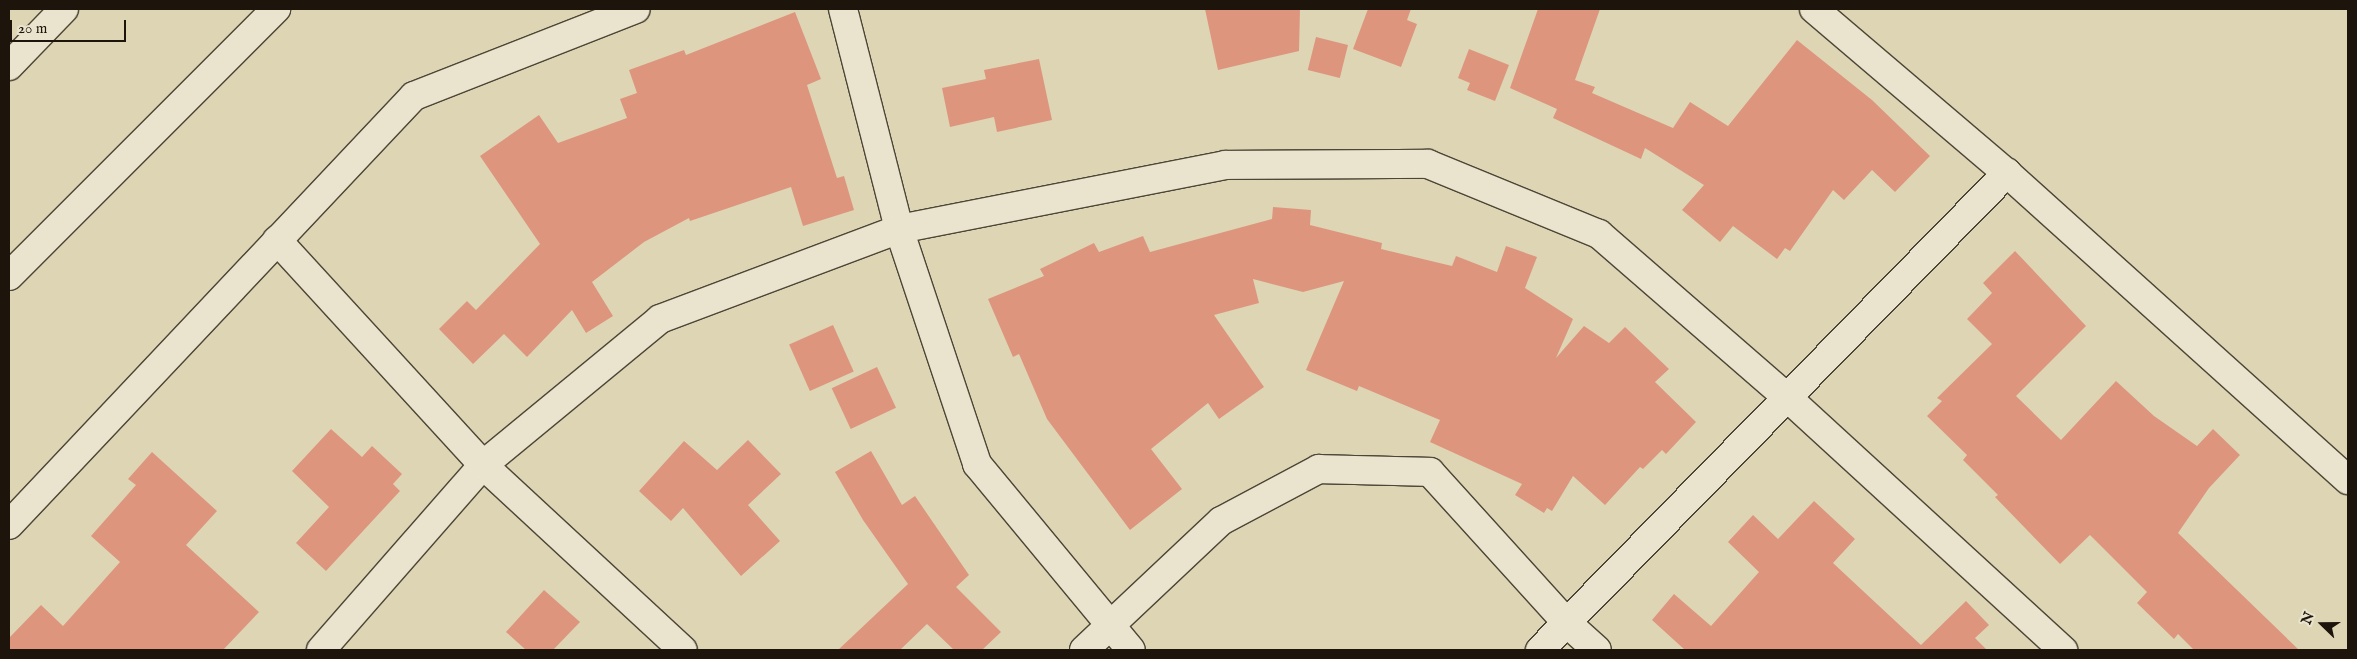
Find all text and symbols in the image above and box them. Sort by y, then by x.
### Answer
scale bar [12,10,129,42]
text: 20 m [18,19,47,38]
north arrow [2297,599,2347,649]
text: N [2297,609,2319,627]

